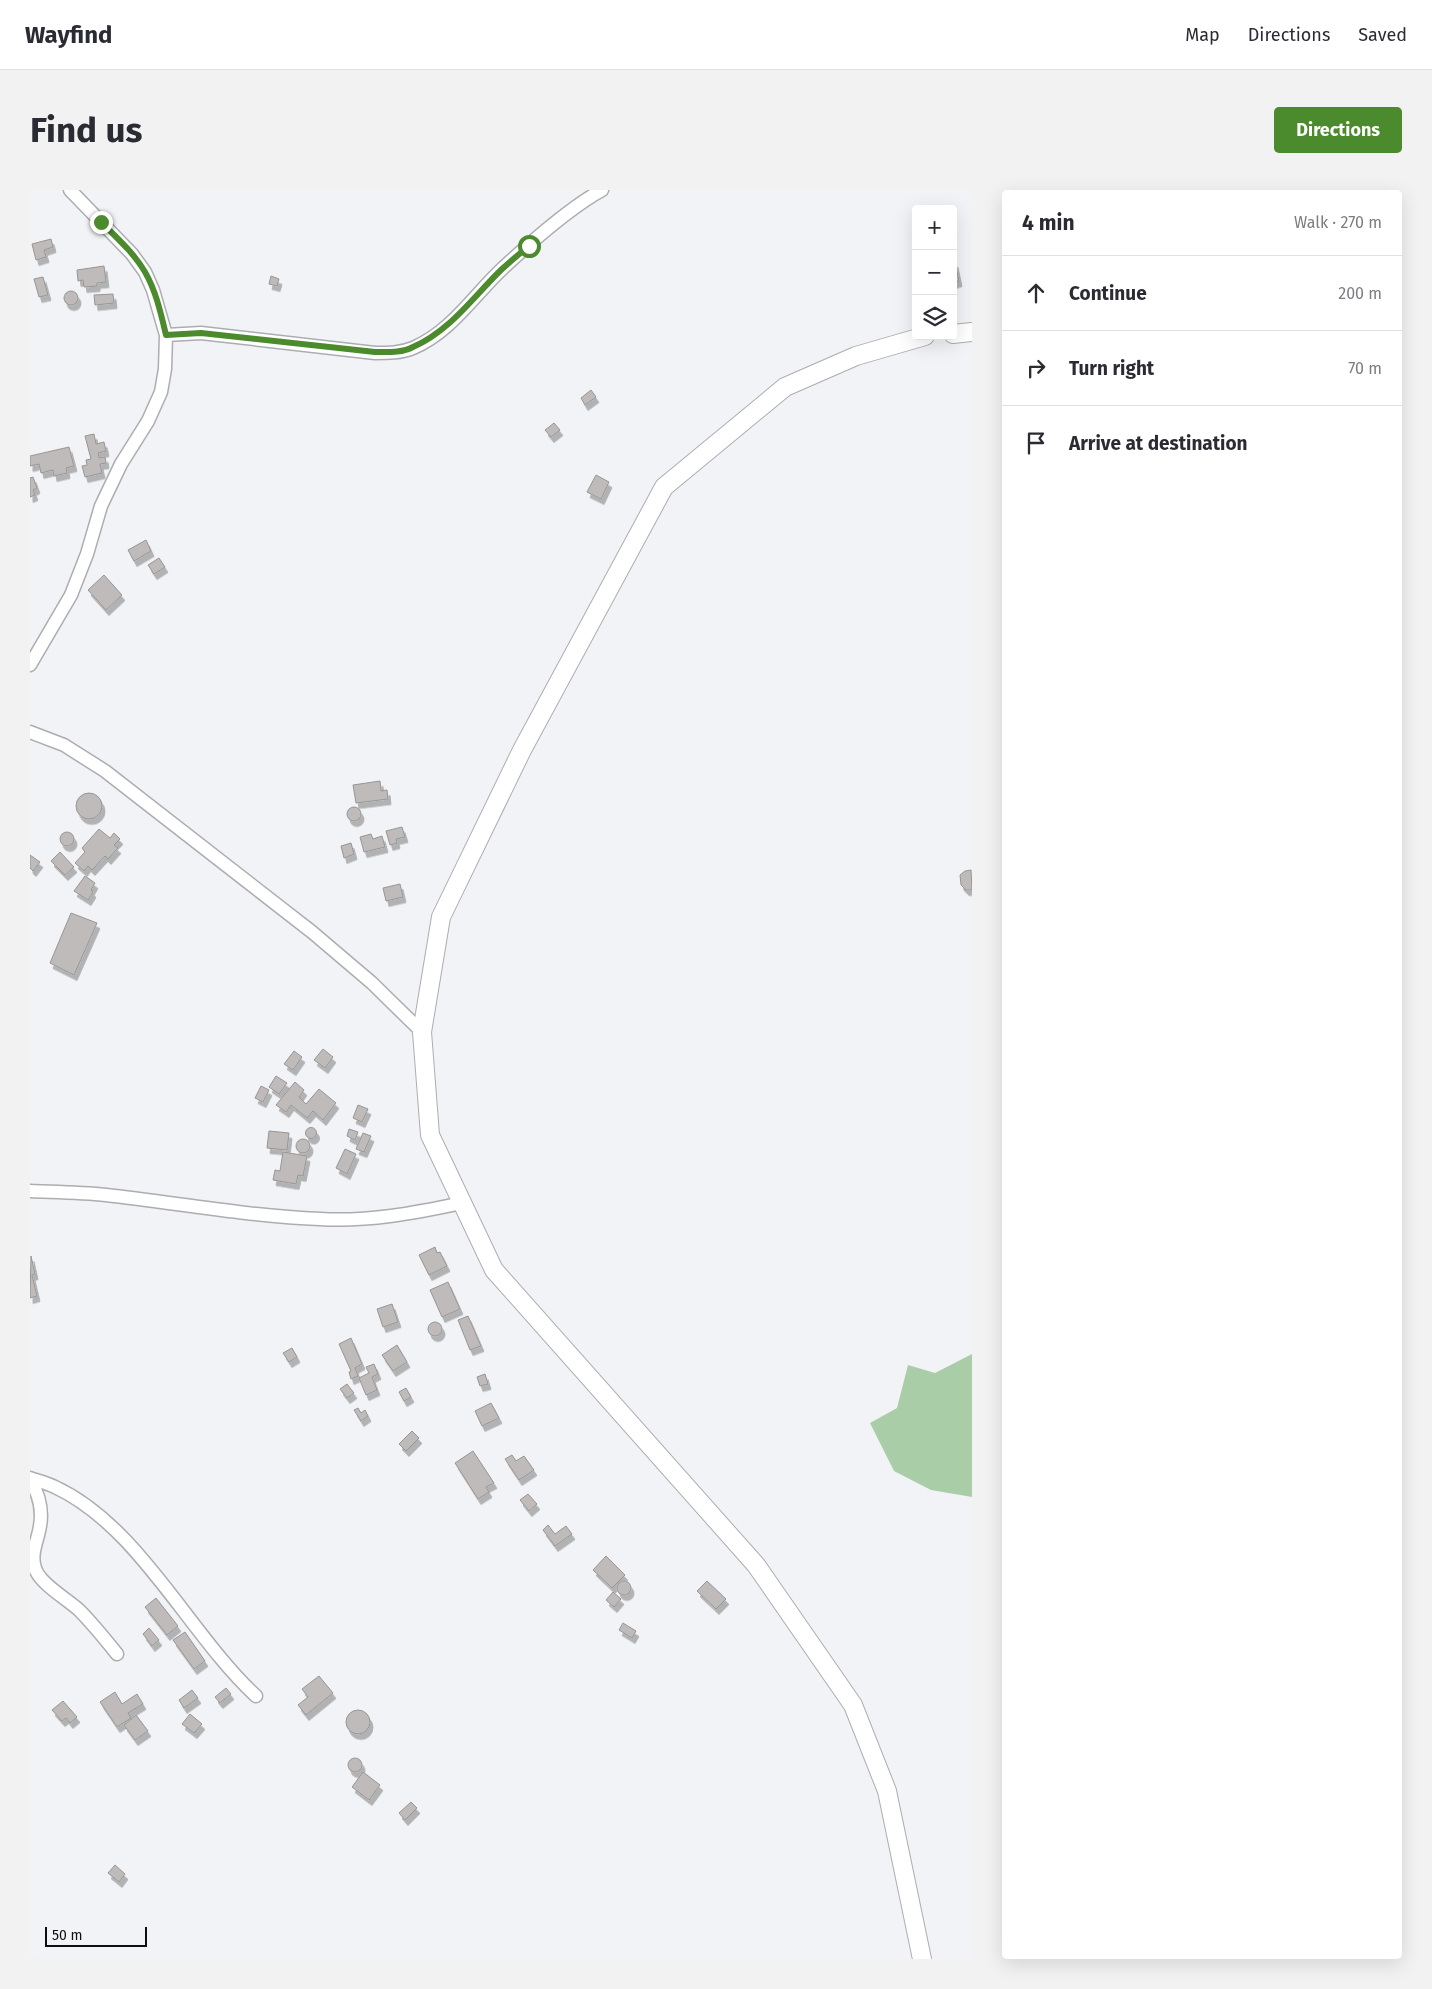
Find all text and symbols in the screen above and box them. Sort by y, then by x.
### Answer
text: Wayfind [25,21,112,49]
text: Map [1185,24,1220,46]
text: Directions [1248,24,1330,46]
text: Saved [1358,24,1407,46]
button: Directions [1274,107,1402,153]
text: Find us [30,109,142,151]
map controls [912,205,957,340]
button: + [912,205,957,250]
text: 4 min [1022,210,1075,236]
route end [90,211,113,234]
text: Walk · 270 m [1294,213,1382,232]
route start [518,235,541,258]
button: − [912,250,957,295]
icon: ahead [1022,279,1050,307]
text: Continue [1069,282,1147,305]
text: 200 m [1338,284,1382,303]
button: layers [912,295,957,340]
icon: right [1022,354,1050,382]
text: Turn right [1069,357,1154,380]
text: 70 m [1348,359,1382,378]
icon: arrive [1022,429,1050,457]
text: Arrive at destination [1069,432,1248,455]
scale bar [45,1924,148,1947]
text: 50 m [52,1927,83,1944]

